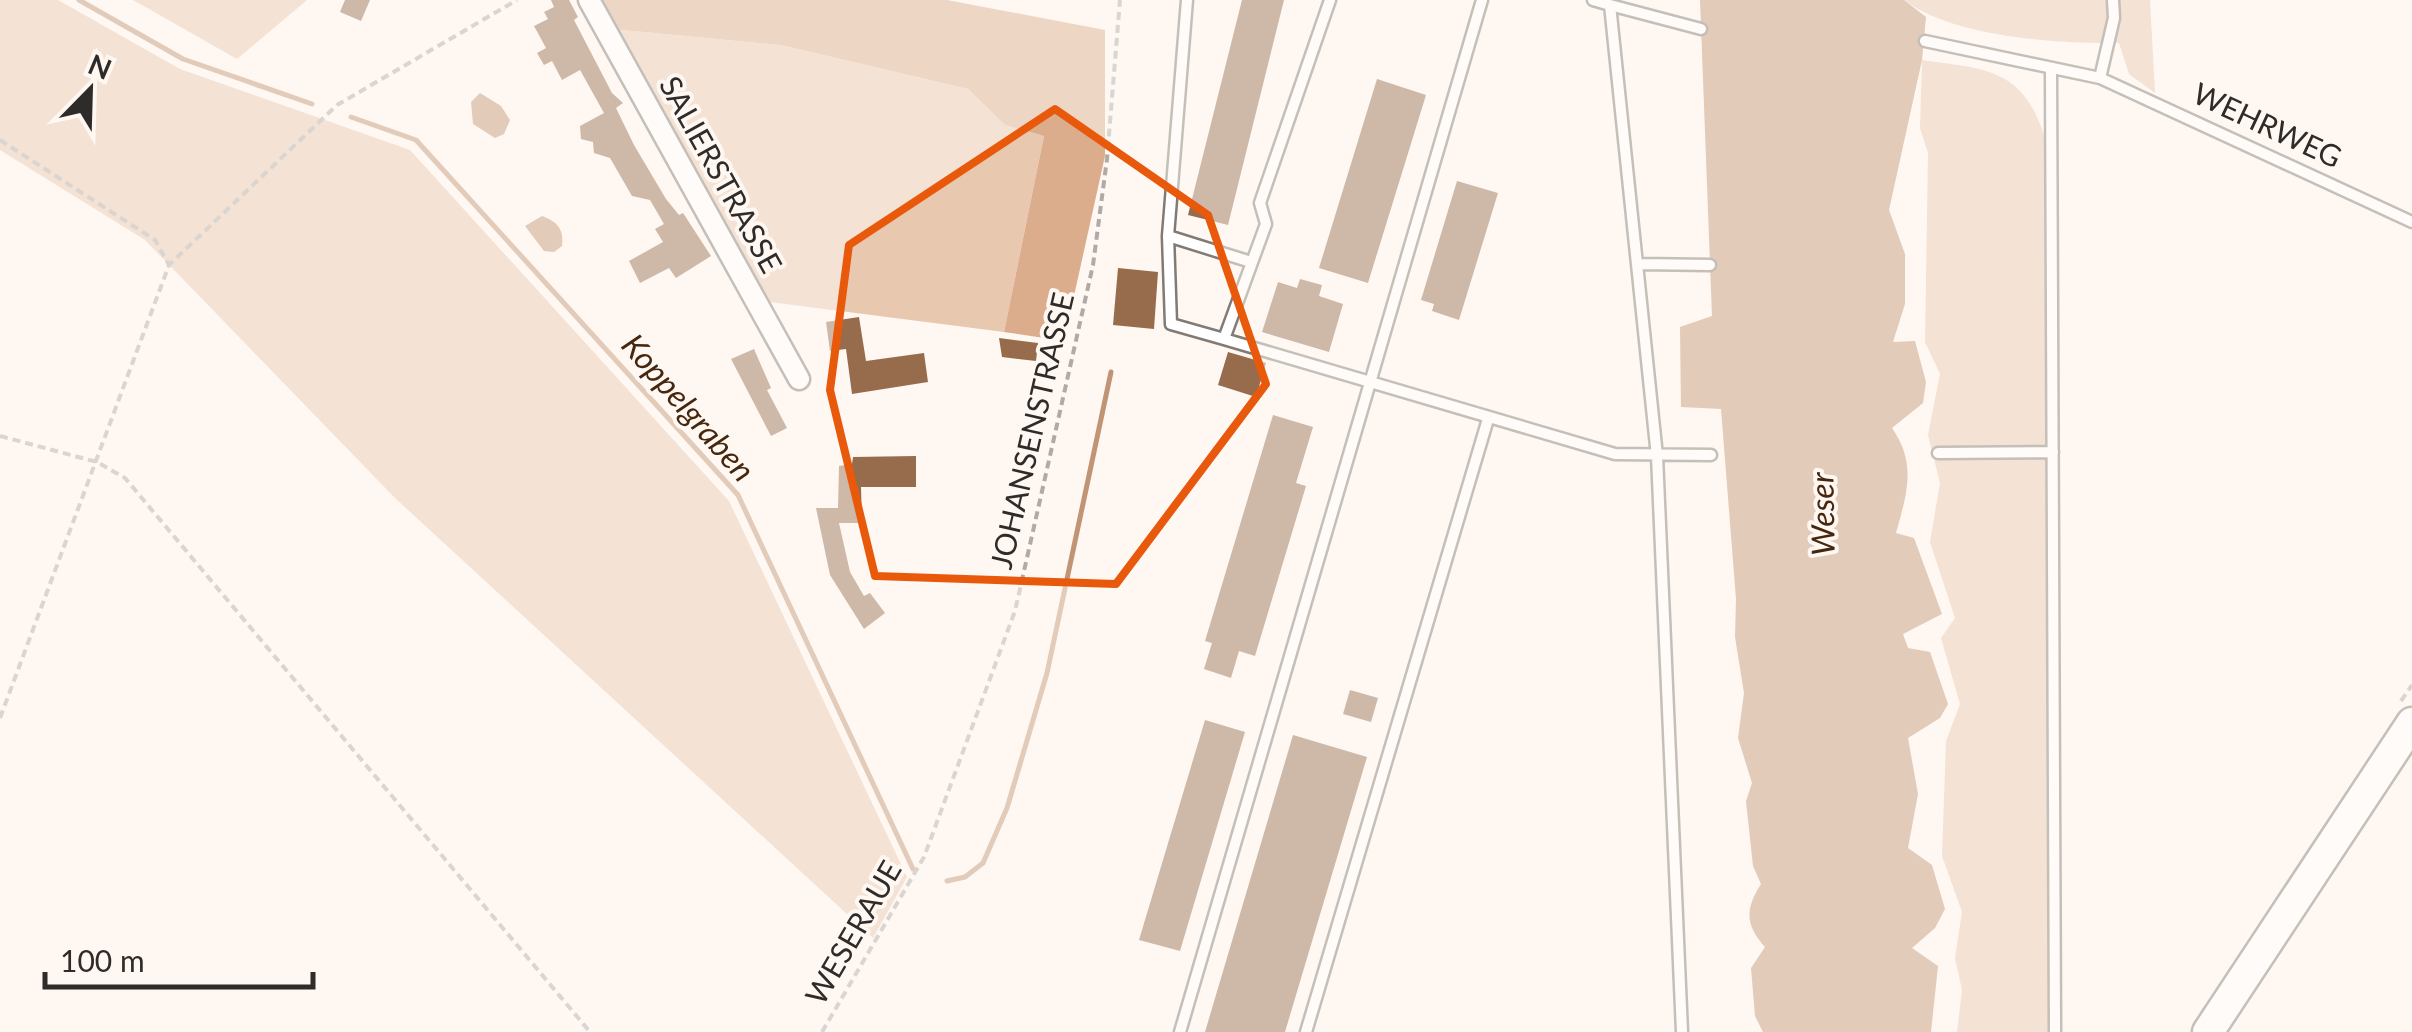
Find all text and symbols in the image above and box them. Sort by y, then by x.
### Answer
north arrow [40,40,140,140]
text: N [84,46,117,86]
street label: SALIERSTRASSE [653,69,791,279]
street label: WEHRWEG [2188,74,2348,174]
street label: JOHANSENSTRASSE [982,289,1080,572]
water label: Koppelgraben [615,325,764,489]
water label: Weser [1801,471,1842,556]
street label: WESERAUE [797,854,908,1010]
scale bar [45,927,312,989]
text: 100 m [60,942,145,978]

